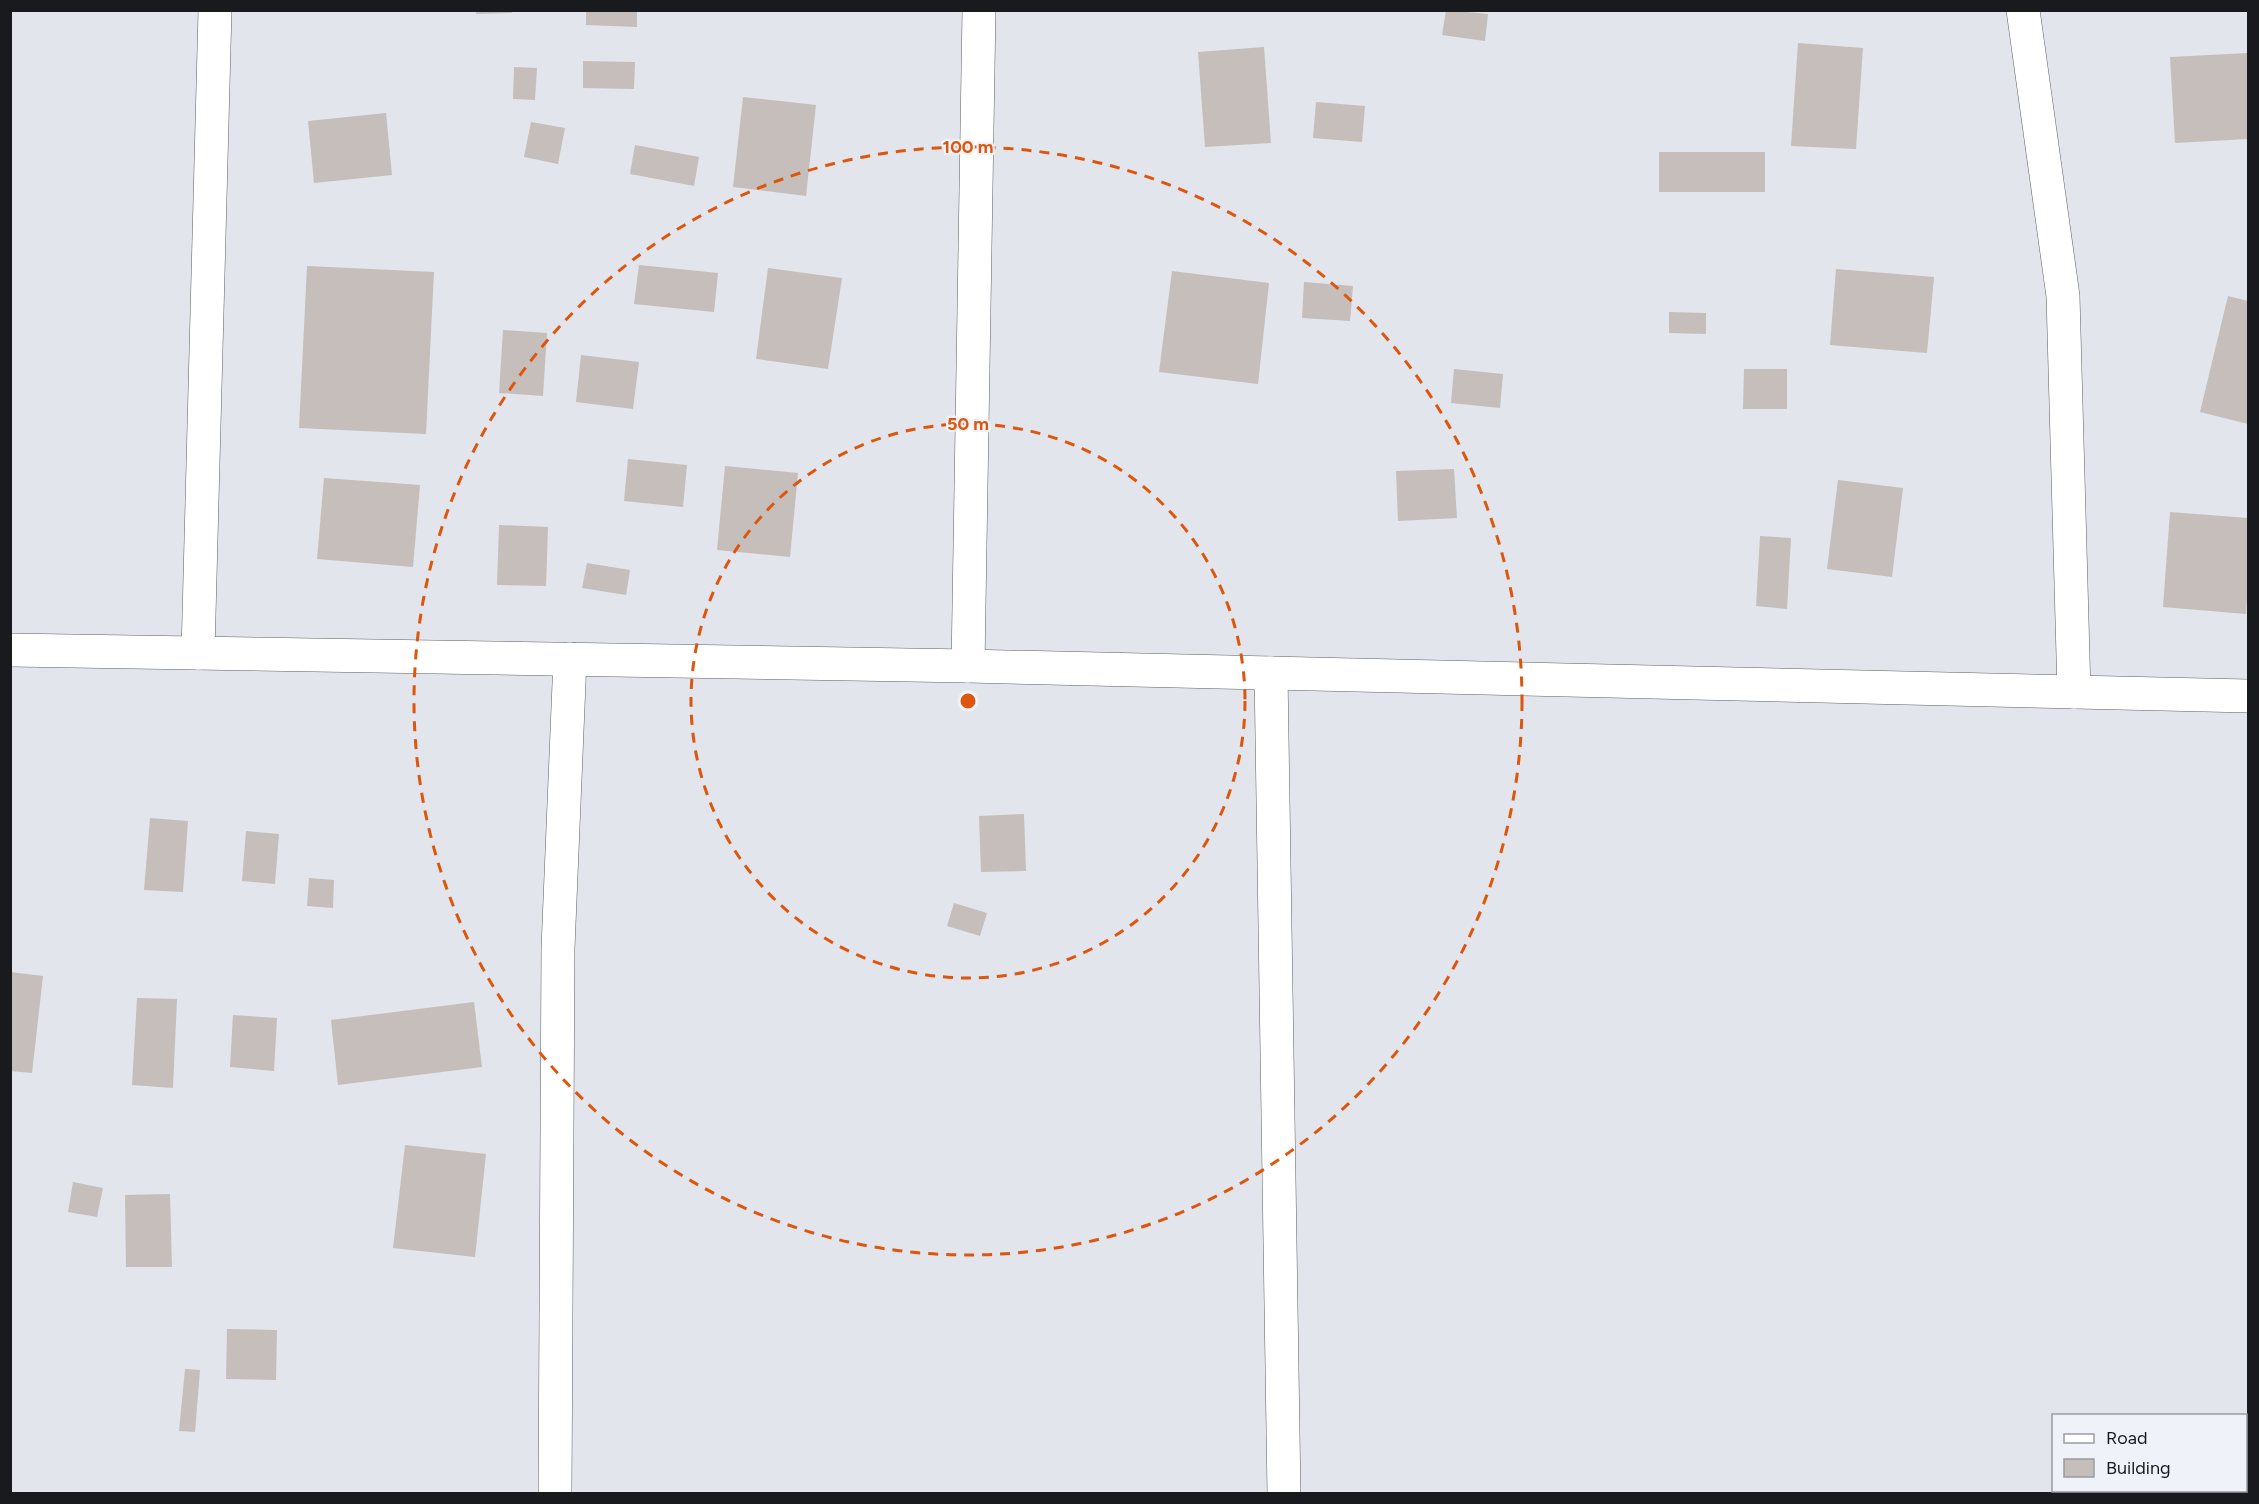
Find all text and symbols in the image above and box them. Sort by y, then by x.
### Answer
text: 100 m [943,136,993,158]
text: 50 m [947,413,989,435]
centre of rings [958,691,978,711]
legend [2052,1414,2247,1492]
text: Road [2106,1427,2147,1449]
text: Building [2106,1457,2171,1479]

